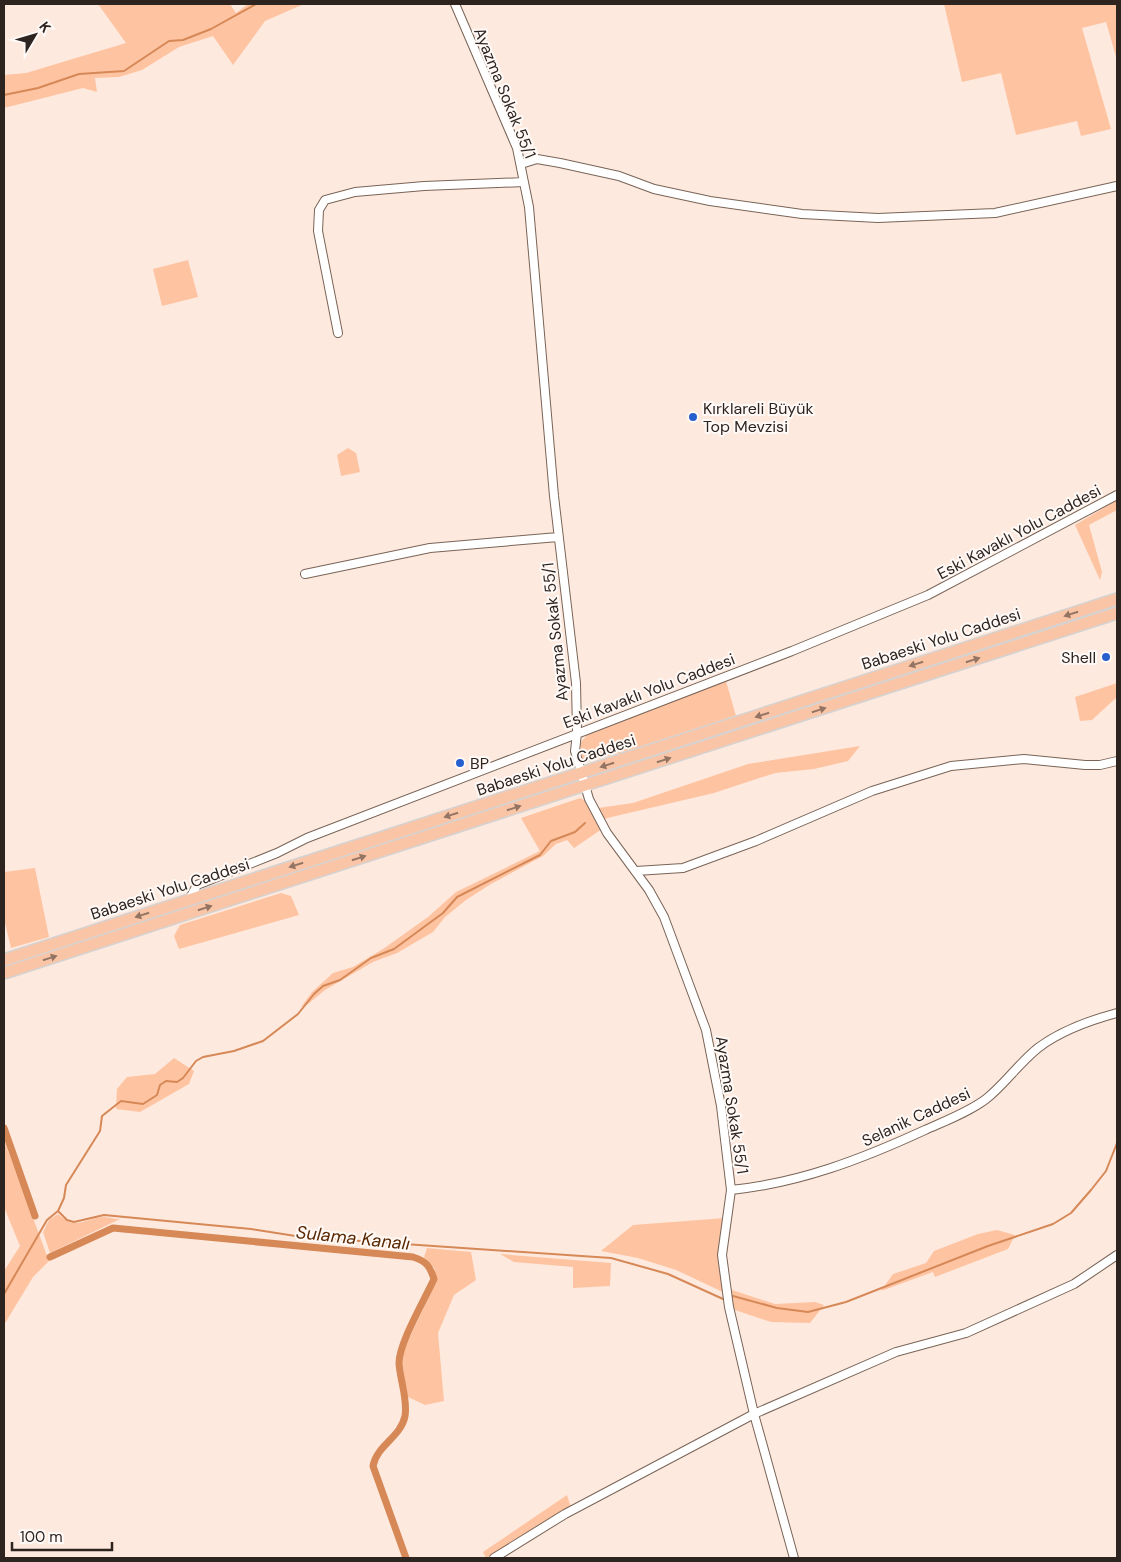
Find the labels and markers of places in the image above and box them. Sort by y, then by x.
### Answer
place label: Kırklareli Büyük Top Mevzisi [703,398,813,437]
marker: Kırklareli Büyük Top Mevzisi [687,411,699,423]
place label: Shell [1061,647,1096,668]
marker: Shell [1100,651,1112,663]
place label: BP [470,753,489,774]
marker: BP [454,757,466,769]

